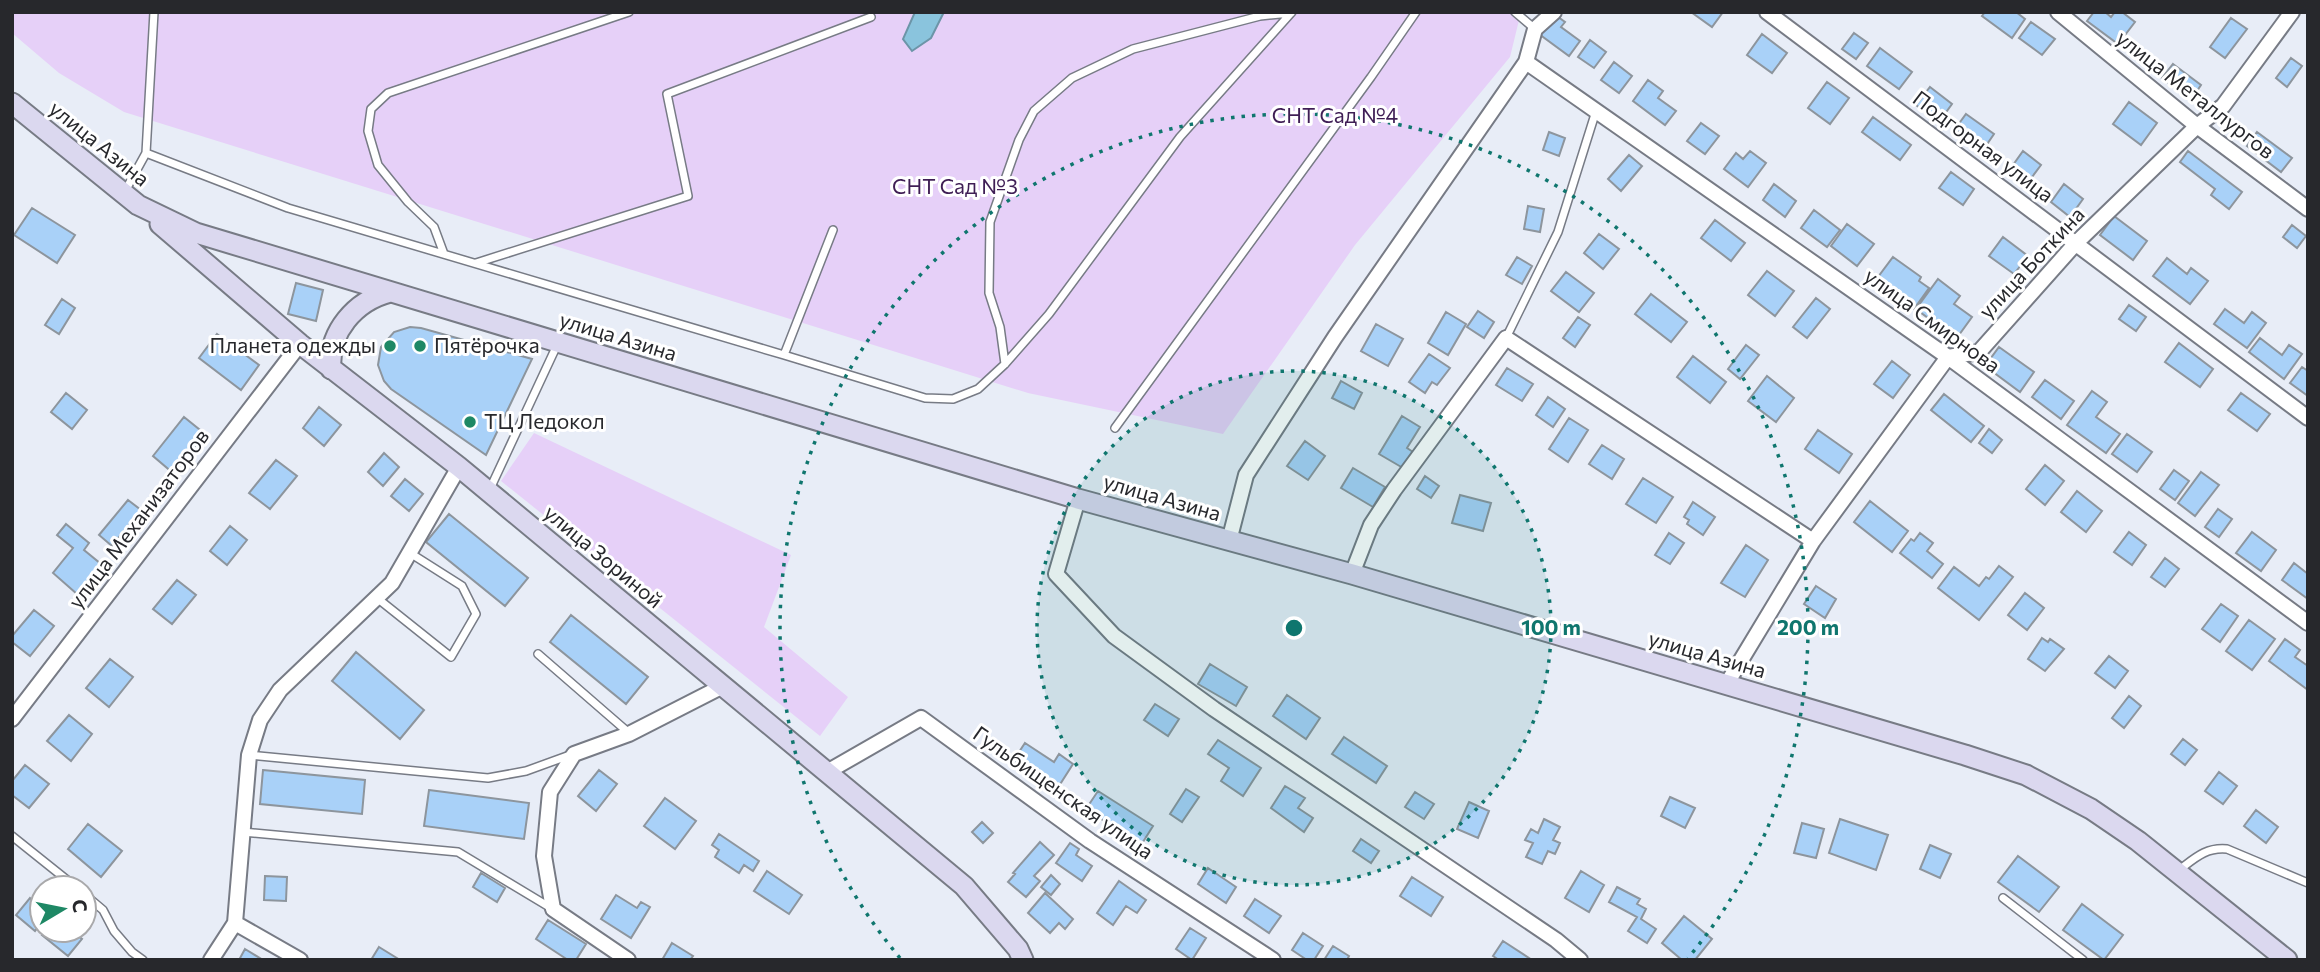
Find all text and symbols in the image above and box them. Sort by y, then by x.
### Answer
street label: улица Металлургов [2112,24,2280,163]
street label: Подгорная улица [1909,85,2059,207]
street label: улица Азина [45,95,155,191]
park label: СНТ Сад №4 [1272,102,1399,127]
park label: СНТ Сад №3 [892,173,1018,198]
street label: улица Боткина [1973,201,2089,323]
street label: улица Смирнова [1860,262,2006,377]
street label: улица Азина [557,306,680,365]
place label: Планета одежды [210,332,376,357]
place label: Пятёрочка [434,332,540,357]
marker: Планета одежды [382,338,398,354]
marker: Пятёрочка [412,338,428,354]
place label: ТЦ Ледокол [484,408,605,433]
marker: ТЦ Ледокол [462,414,478,430]
street label: улица Механизаторов [62,424,213,613]
street label: улица Азина [1101,468,1224,525]
street label: улица Зориной [540,499,668,613]
text: 100 m [1521,614,1581,639]
text: 200 m [1777,614,1839,639]
centre of rings [1282,616,1306,640]
street label: улица Азина [1646,625,1769,682]
street label: Гульбищенская улица [969,720,1159,863]
north arrow [28,874,98,944]
text: С [68,898,93,914]

